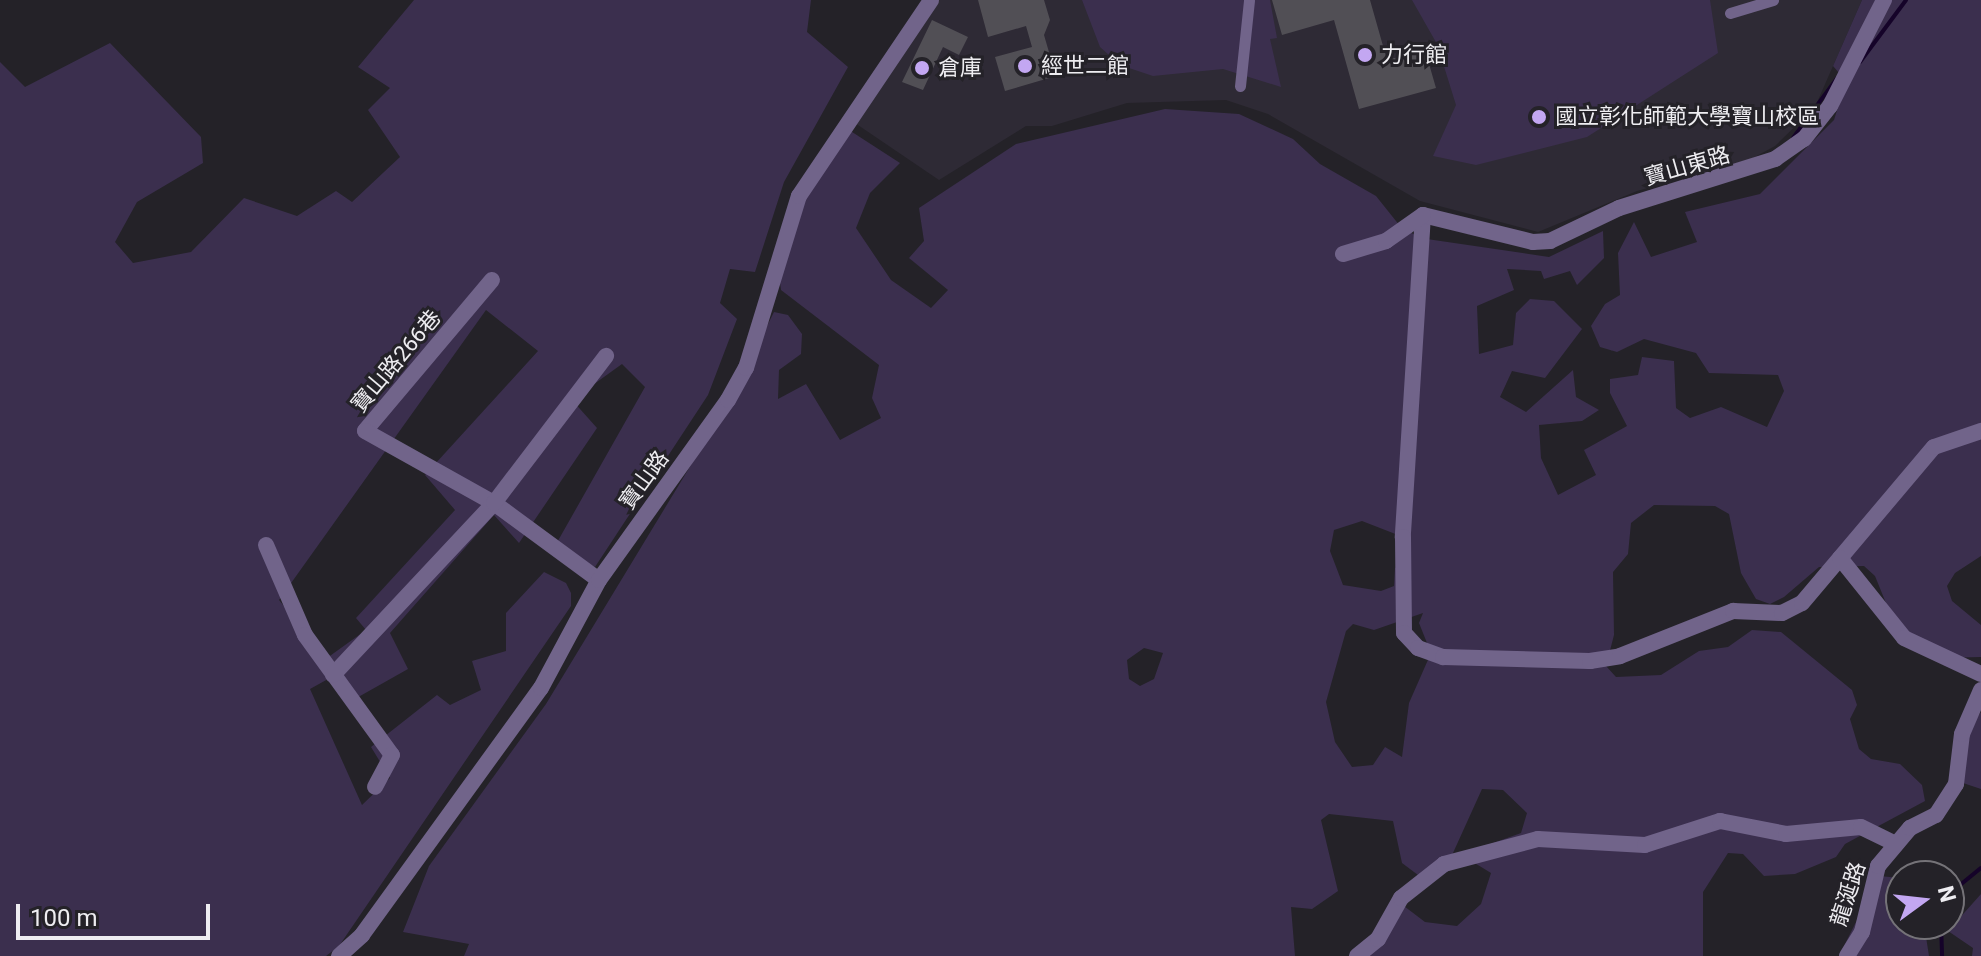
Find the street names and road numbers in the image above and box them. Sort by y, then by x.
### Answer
street label: 寶山東路 [1641,141,1733,191]
street label: 寶山路266巷 [346,305,446,417]
street label: 寶山路 [614,446,674,514]
street label: 龍涎路 [1825,859,1871,929]

